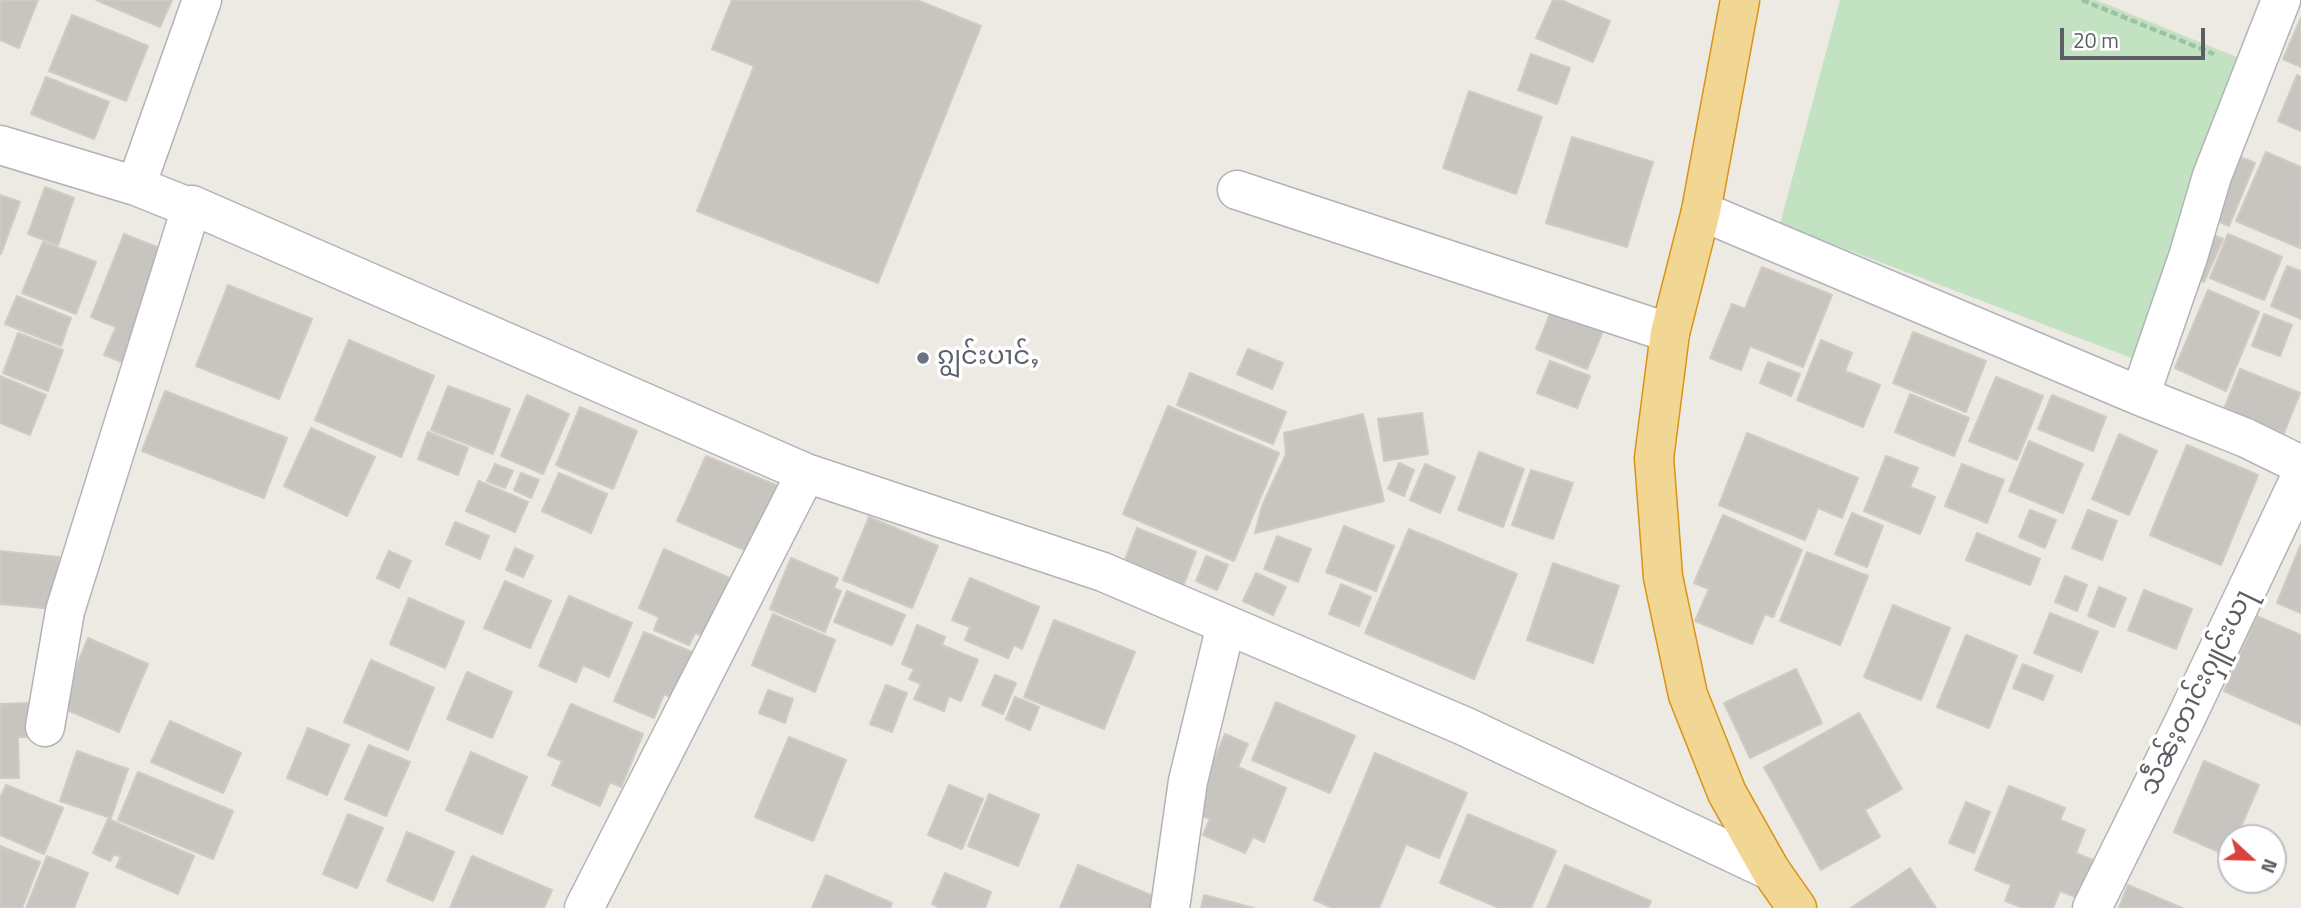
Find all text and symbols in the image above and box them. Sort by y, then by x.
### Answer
scale bar [2063,14,2208,58]
text: 20 m [2073,24,2119,56]
place label: ၵျွင်းပၢင်ႇ [937,342,1039,374]
marker: ၵျွင်းပၢင်ႇ [915,350,931,366]
street label: သဵၼ်ႈတၢင်းႁူင်းယႃ [2135,585,2261,801]
north arrow [2217,824,2287,894]
text: N [2254,855,2286,878]

